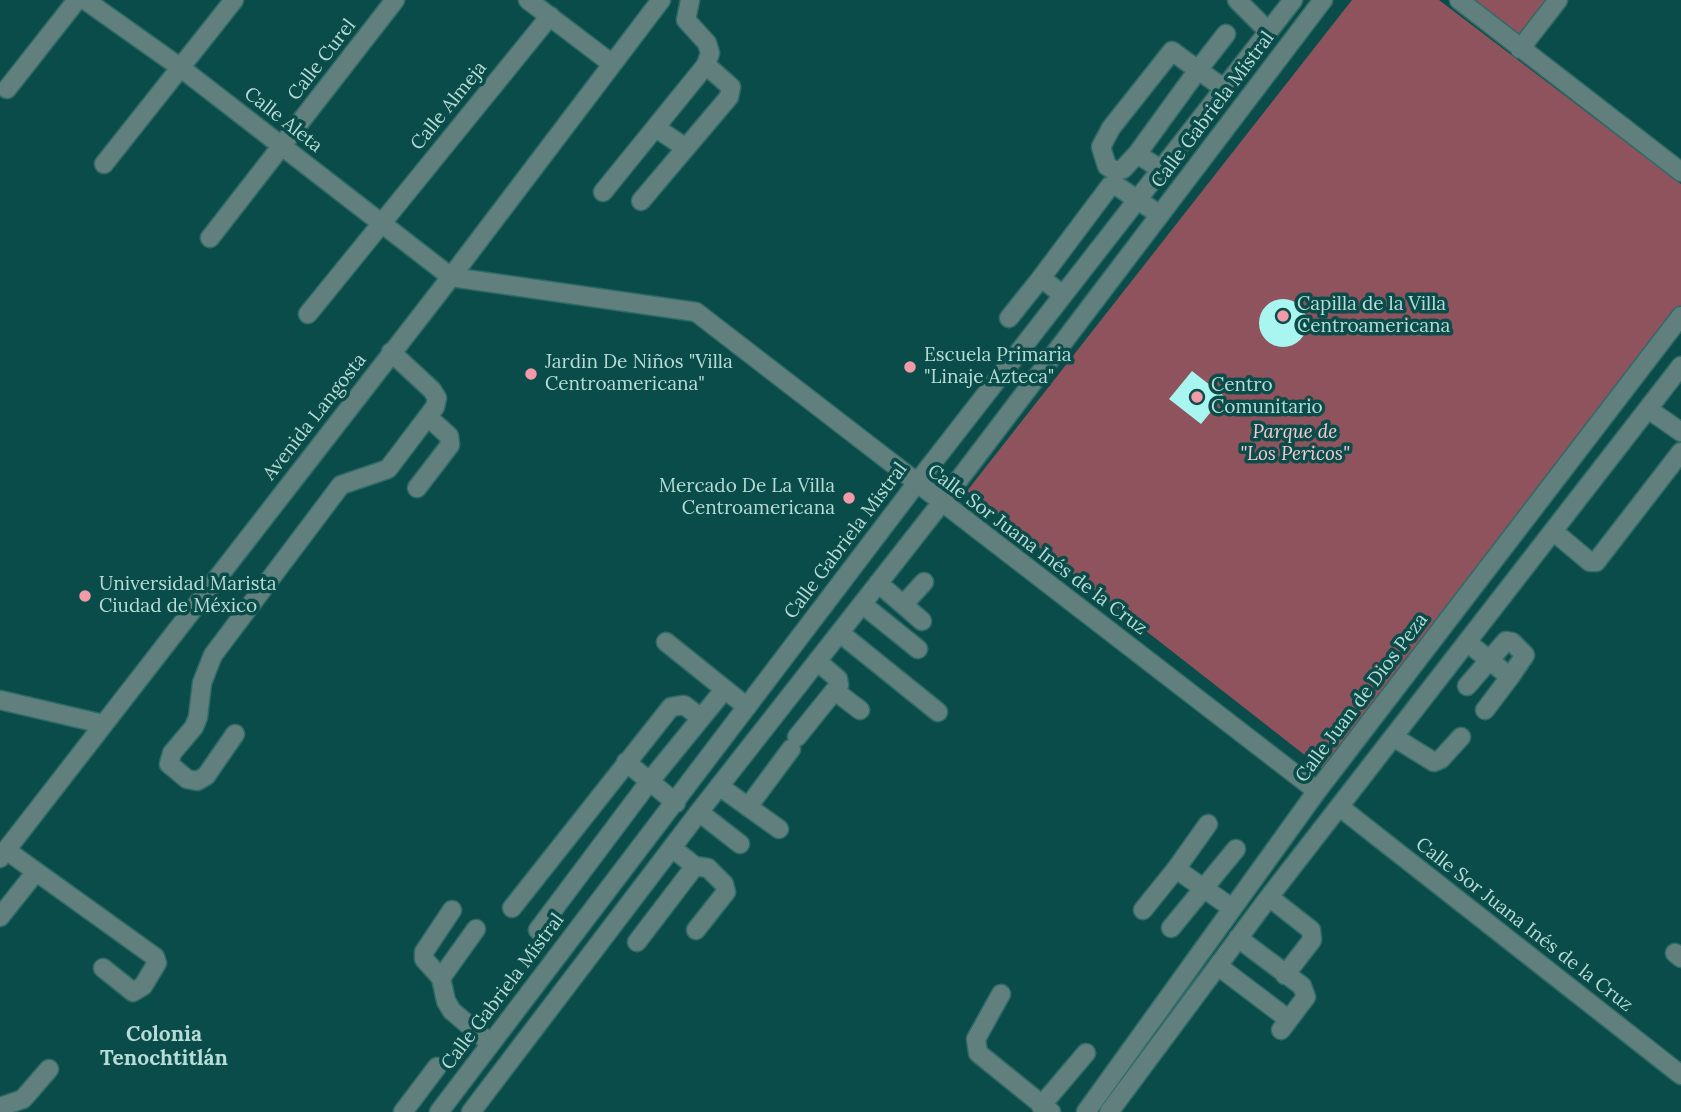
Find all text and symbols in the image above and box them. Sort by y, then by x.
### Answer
street label: Calle Curel [283,15,361,105]
street label: Calle Gabriela Mistral [1147,27,1279,193]
street label: Calle Almeja [406,57,492,155]
street label: Calle Aleta [239,82,327,158]
place label: Capilla de la Villa Centroamericana [1297,294,1450,338]
marker: Capilla de la Villa Centroamericana [1275,308,1291,324]
place label: Escuela Primaria "Linaje Azteca" [924,345,1072,389]
street label: Avenida Langosta [258,349,372,485]
place label: Jardin De Niños "Villa Centroamericana" [545,352,733,396]
marker: Escuela Primaria "Linaje Azteca" [902,359,918,375]
marker: Jardin De Niños "Villa Centroamericana" [523,366,539,382]
place label: Centro Comunitario [1211,375,1323,419]
marker: Centro Comunitario [1189,389,1205,405]
park label: Parque de "Los Pericos" [1240,422,1350,466]
street label: Calle Gabriela Mistral [780,458,912,624]
street label: Calle Sor Juana Inés de la Cruz [923,460,1151,640]
place label: Mercado De La Villa Centroamericana [659,476,835,520]
marker: Mercado De La Villa Centroamericana [841,490,857,506]
place label: Universidad Marista Ciudad de México [99,574,277,618]
marker: Universidad Marista Ciudad de México [77,588,93,604]
street label: Calle Juan de Dios Peza [1291,609,1433,787]
street label: Calle Sor Juana Inés de la Cruz [1411,833,1637,1017]
street label: Calle Gabriela Mistral [437,909,569,1075]
district label: Colonia Tenochtitlán [100,1022,228,1072]

